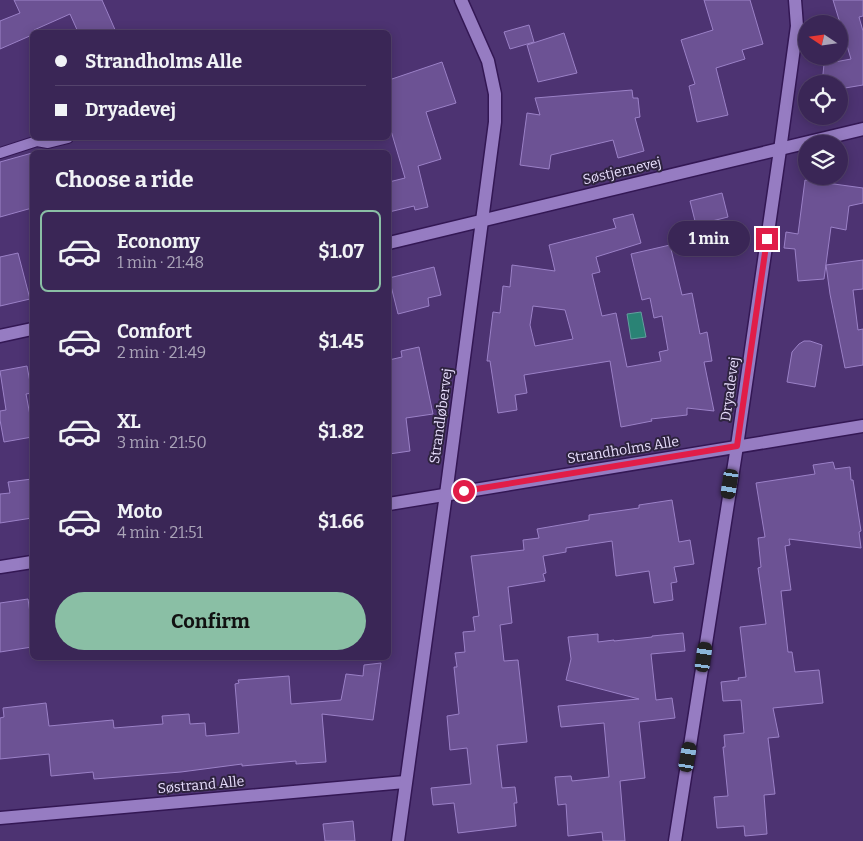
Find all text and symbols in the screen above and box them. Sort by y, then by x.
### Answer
north arrow [798,15,848,65]
map controls [798,15,848,185]
text: Strandholms Alle [85,50,242,73]
button: locate [798,75,848,125]
text: Dryadevej [85,98,176,121]
button: layers [798,135,848,185]
street label: Søstjernevej [581,154,663,188]
text: Choose a ride [55,166,194,193]
callout: 1 min [667,222,750,256]
route end [756,228,778,250]
icon: car [57,229,102,274]
text: 1 min [689,229,729,248]
text: Economy [117,230,200,253]
text: $1.07 [318,240,364,263]
text: 1 min · 21:48 [117,253,204,272]
icon: car [57,319,102,364]
text: Comfort [117,320,192,343]
text: $1.45 [318,330,364,353]
text: 2 min · 21:49 [117,343,206,362]
street label: Dryadevej [717,356,743,422]
street label: Strandløbervej [426,367,456,465]
icon: car [57,409,102,454]
text: XL [117,410,141,433]
text: $1.82 [318,420,364,443]
text: 3 min · 21:50 [117,433,207,452]
street label: Strandholms Alle [566,433,680,467]
car [720,468,739,500]
route start [453,480,475,502]
icon: car [57,499,102,544]
text: Moto [117,500,163,523]
text: $1.66 [318,510,364,533]
text: 4 min · 21:51 [117,523,203,542]
button: Confirm [55,592,366,650]
car [694,641,713,673]
car [678,741,697,773]
street label: Søstrand Alle [157,773,245,797]

